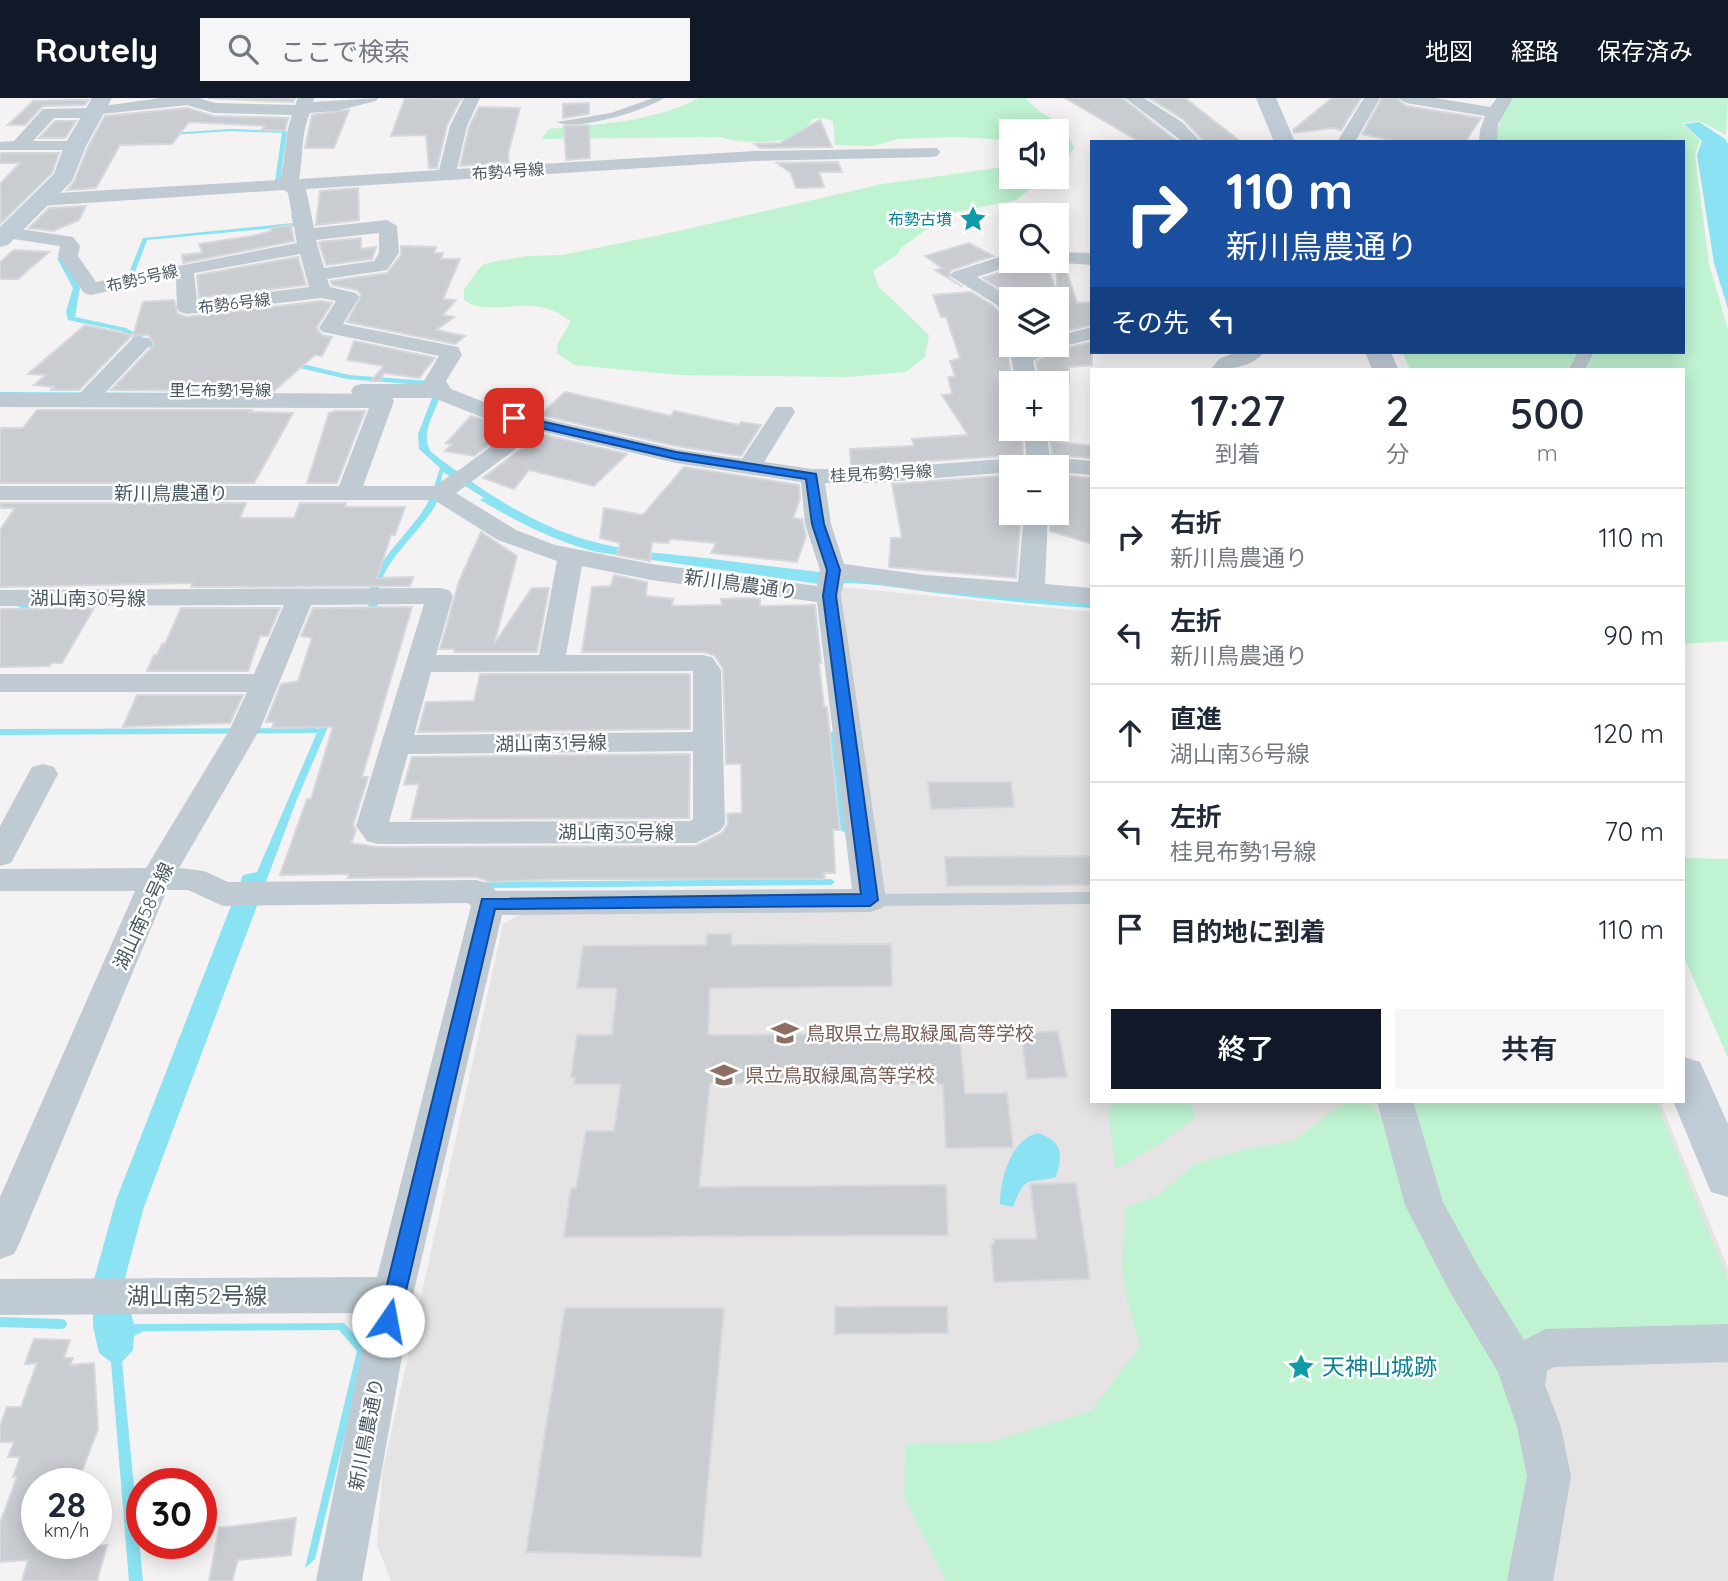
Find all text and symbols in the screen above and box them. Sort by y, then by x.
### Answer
search box [200,18,690,81]
text: Routely [35,29,158,70]
icon: search [224,30,262,68]
text: ここで検索 [280,35,410,68]
text: 地図 [1425,36,1473,66]
text: 経路 [1511,36,1559,66]
text: 保存済み [1597,36,1693,66]
map controls [999,119,1069,525]
button: sound [999,119,1069,189]
street label: 布勢4号線 [471,158,545,184]
text: 110 m [1226,160,1353,221]
icon: right [1111,168,1202,259]
button: search [999,203,1069,273]
place icon: 布勢古墳 [958,204,988,234]
place label: 布勢古墳 [888,209,952,229]
text: 新川鳥農通り [1226,226,1418,266]
street label: 布勢5号線 [104,260,180,296]
button: layers [999,287,1069,357]
street label: 布勢6号線 [197,289,271,317]
icon: left [1203,301,1241,339]
text: その先 [1111,306,1189,339]
button: + [999,371,1069,441]
street label: 里仁布勢1号線 [169,380,271,400]
text: 17:27 [1190,384,1285,437]
text: 2 [1386,384,1409,437]
text: 500 [1510,387,1585,440]
pin [484,388,544,448]
icon: arrive [495,399,533,437]
text: m [1537,438,1558,467]
text: 到着 [1215,439,1261,468]
text: 分 [1386,439,1409,468]
button: − [999,455,1069,525]
street label: 桂見布勢1号線 [830,460,932,486]
street label: 新川鳥農通り [114,481,228,505]
text: 右折 [1170,506,1222,539]
icon: right [1111,518,1149,556]
text: 110 m [1598,521,1664,554]
text: 新川鳥農通り [1170,543,1308,572]
street label: 新川鳥農通り [683,564,799,604]
street label: 湖山南30号線 [30,586,146,610]
text: 左折 [1170,604,1222,637]
icon: left [1111,616,1149,654]
text: 90 m [1603,619,1664,652]
text: 新川鳥農通り [1170,641,1308,670]
text: 直進 [1170,702,1222,735]
icon: ahead [1111,714,1149,752]
text: 120 m [1594,717,1664,750]
street label: 湖山南31号線 [495,730,607,756]
text: 湖山南36号線 [1170,739,1309,768]
text: 左折 [1170,800,1222,833]
icon: left [1111,812,1149,850]
text: 70 m [1604,815,1664,848]
street label: 湖山南30号線 [558,820,674,844]
text: 桂見布勢1号線 [1170,837,1317,866]
street label: 湖山南58号線 [108,859,178,973]
icon: arrive [1111,910,1149,948]
text: 110 m [1598,913,1664,946]
text: 目的地に到着 [1170,915,1326,948]
button: 終了 [1111,1009,1381,1089]
button: 共有 [1395,1009,1664,1089]
school or university icon: 鳥取県立鳥取緑風高等学校 [770,1018,800,1048]
place label: 鳥取県立鳥取緑風高等学校 [806,1021,1034,1045]
school or university icon: 県立鳥取緑風高等学校 [709,1060,739,1090]
place label: 県立鳥取緑風高等学校 [745,1063,935,1087]
street label: 湖山南52号線 [127,1281,267,1310]
position arrow [351,1284,425,1358]
place icon: 天神山城跡 [1286,1352,1316,1382]
place label: 天神山城跡 [1322,1352,1437,1381]
street label: 新川鳥農通り [343,1376,389,1492]
speed limit sign: 30 [126,1468,217,1559]
text: 28 [47,1482,86,1526]
text: km/h [44,1519,89,1542]

